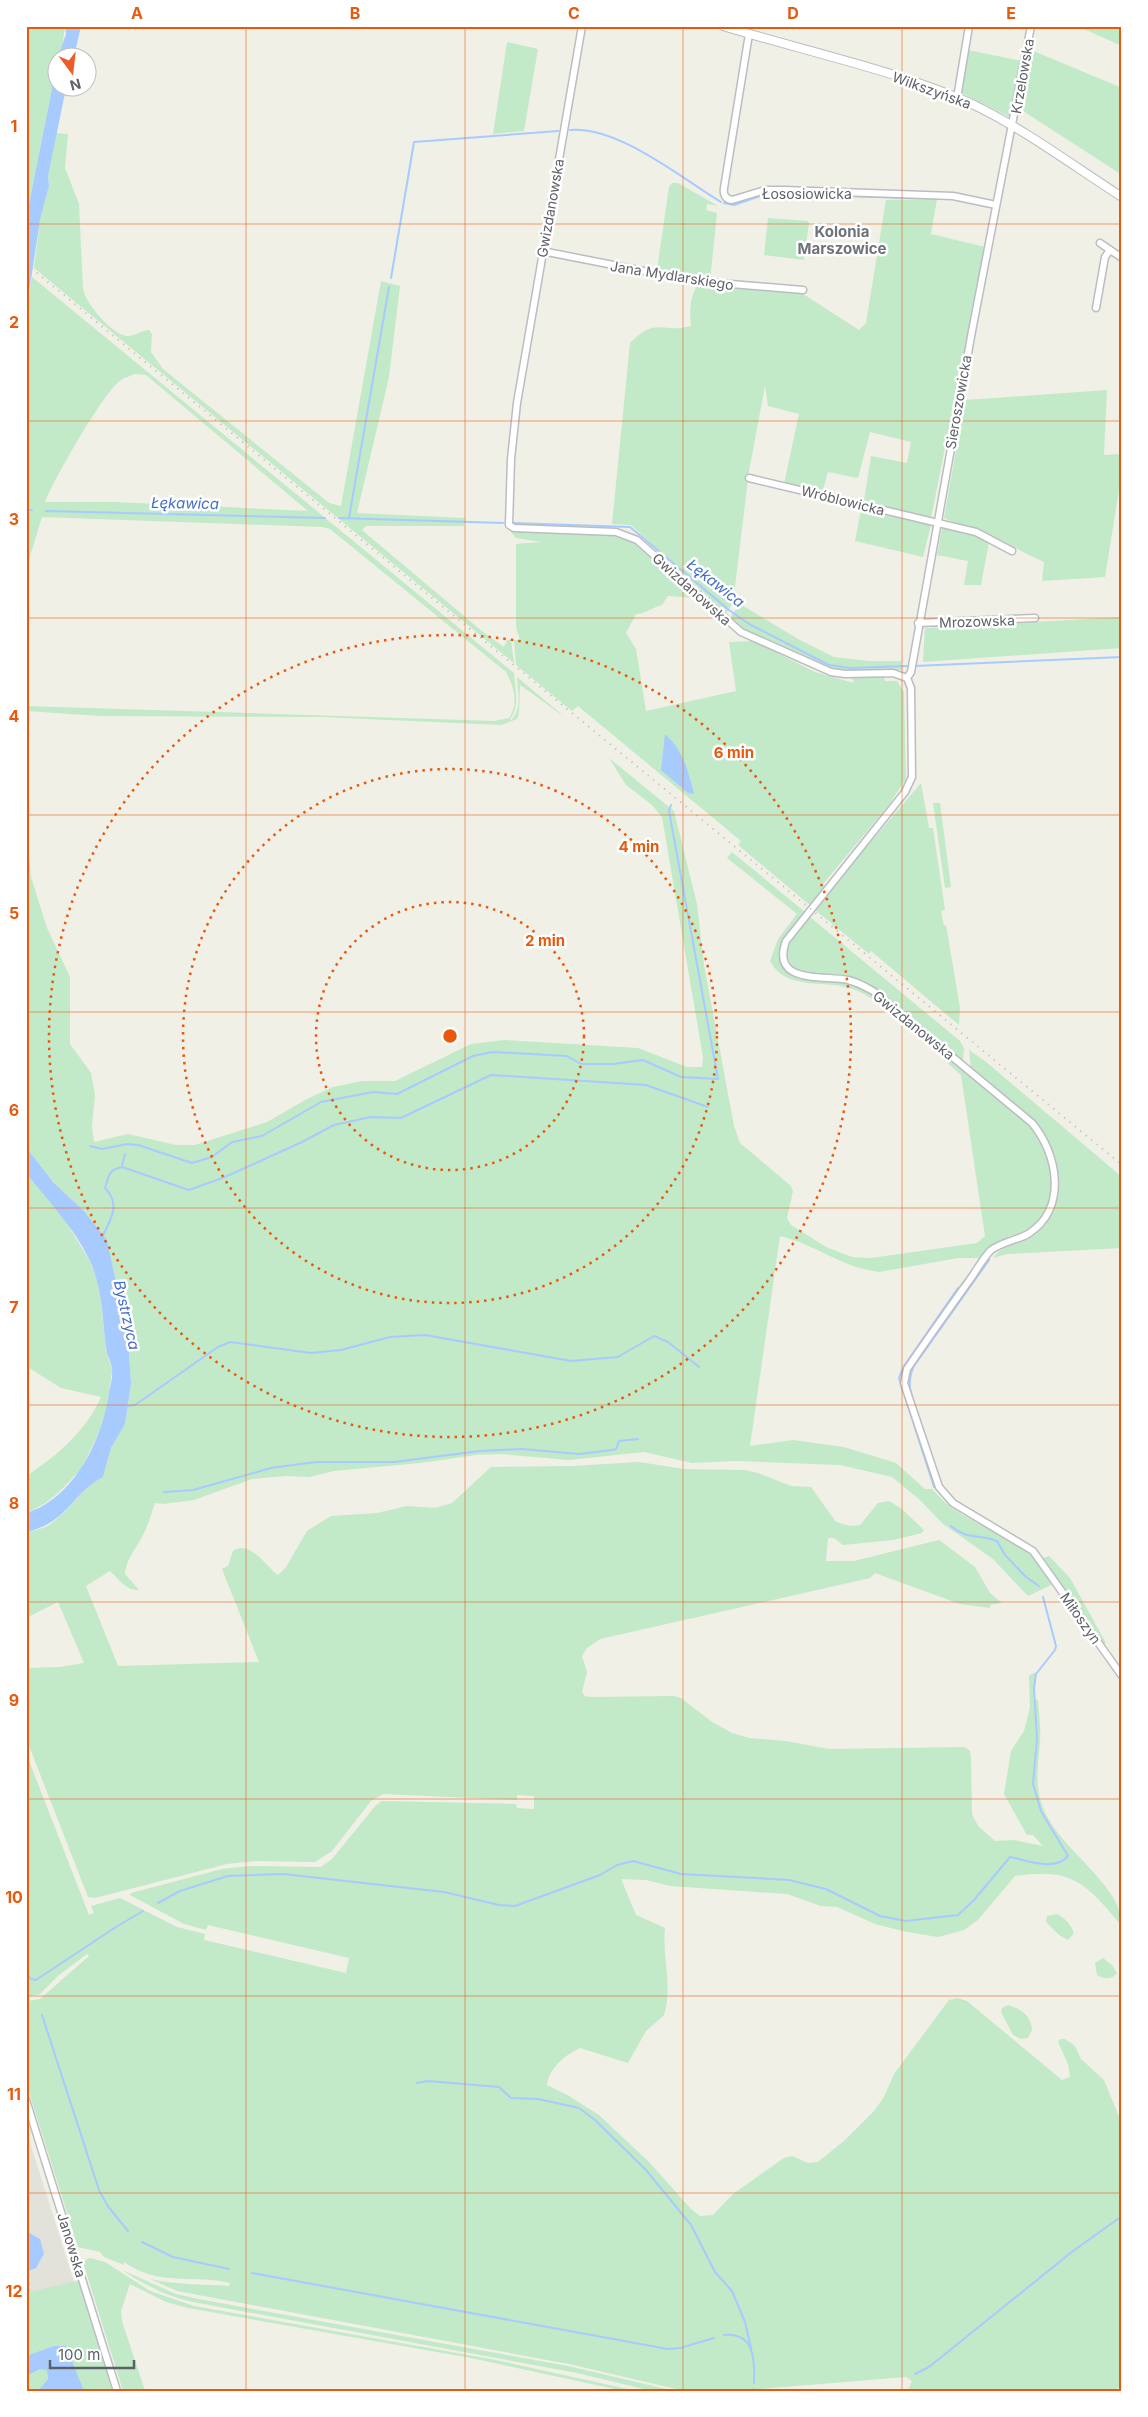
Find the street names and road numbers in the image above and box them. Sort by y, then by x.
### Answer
street label: Krzelowska [1007,37,1037,115]
street label: Wilkszyńska [890,68,974,112]
street label: Gwizdanowska [533,157,567,259]
street label: Łososiowicka [762,185,852,202]
street label: Jana Mydlarskiego [609,257,735,293]
street label: Sieroszowicka [941,354,975,450]
street label: Wróblowicka [800,481,886,519]
street label: Gwizdanowska [649,549,735,629]
street label: Mrozowska [939,611,1015,631]
street label: Gwizdanowska [870,987,958,1063]
street label: Miłoszyn [1057,1589,1105,1647]
street label: Janowska [54,2211,90,2279]

